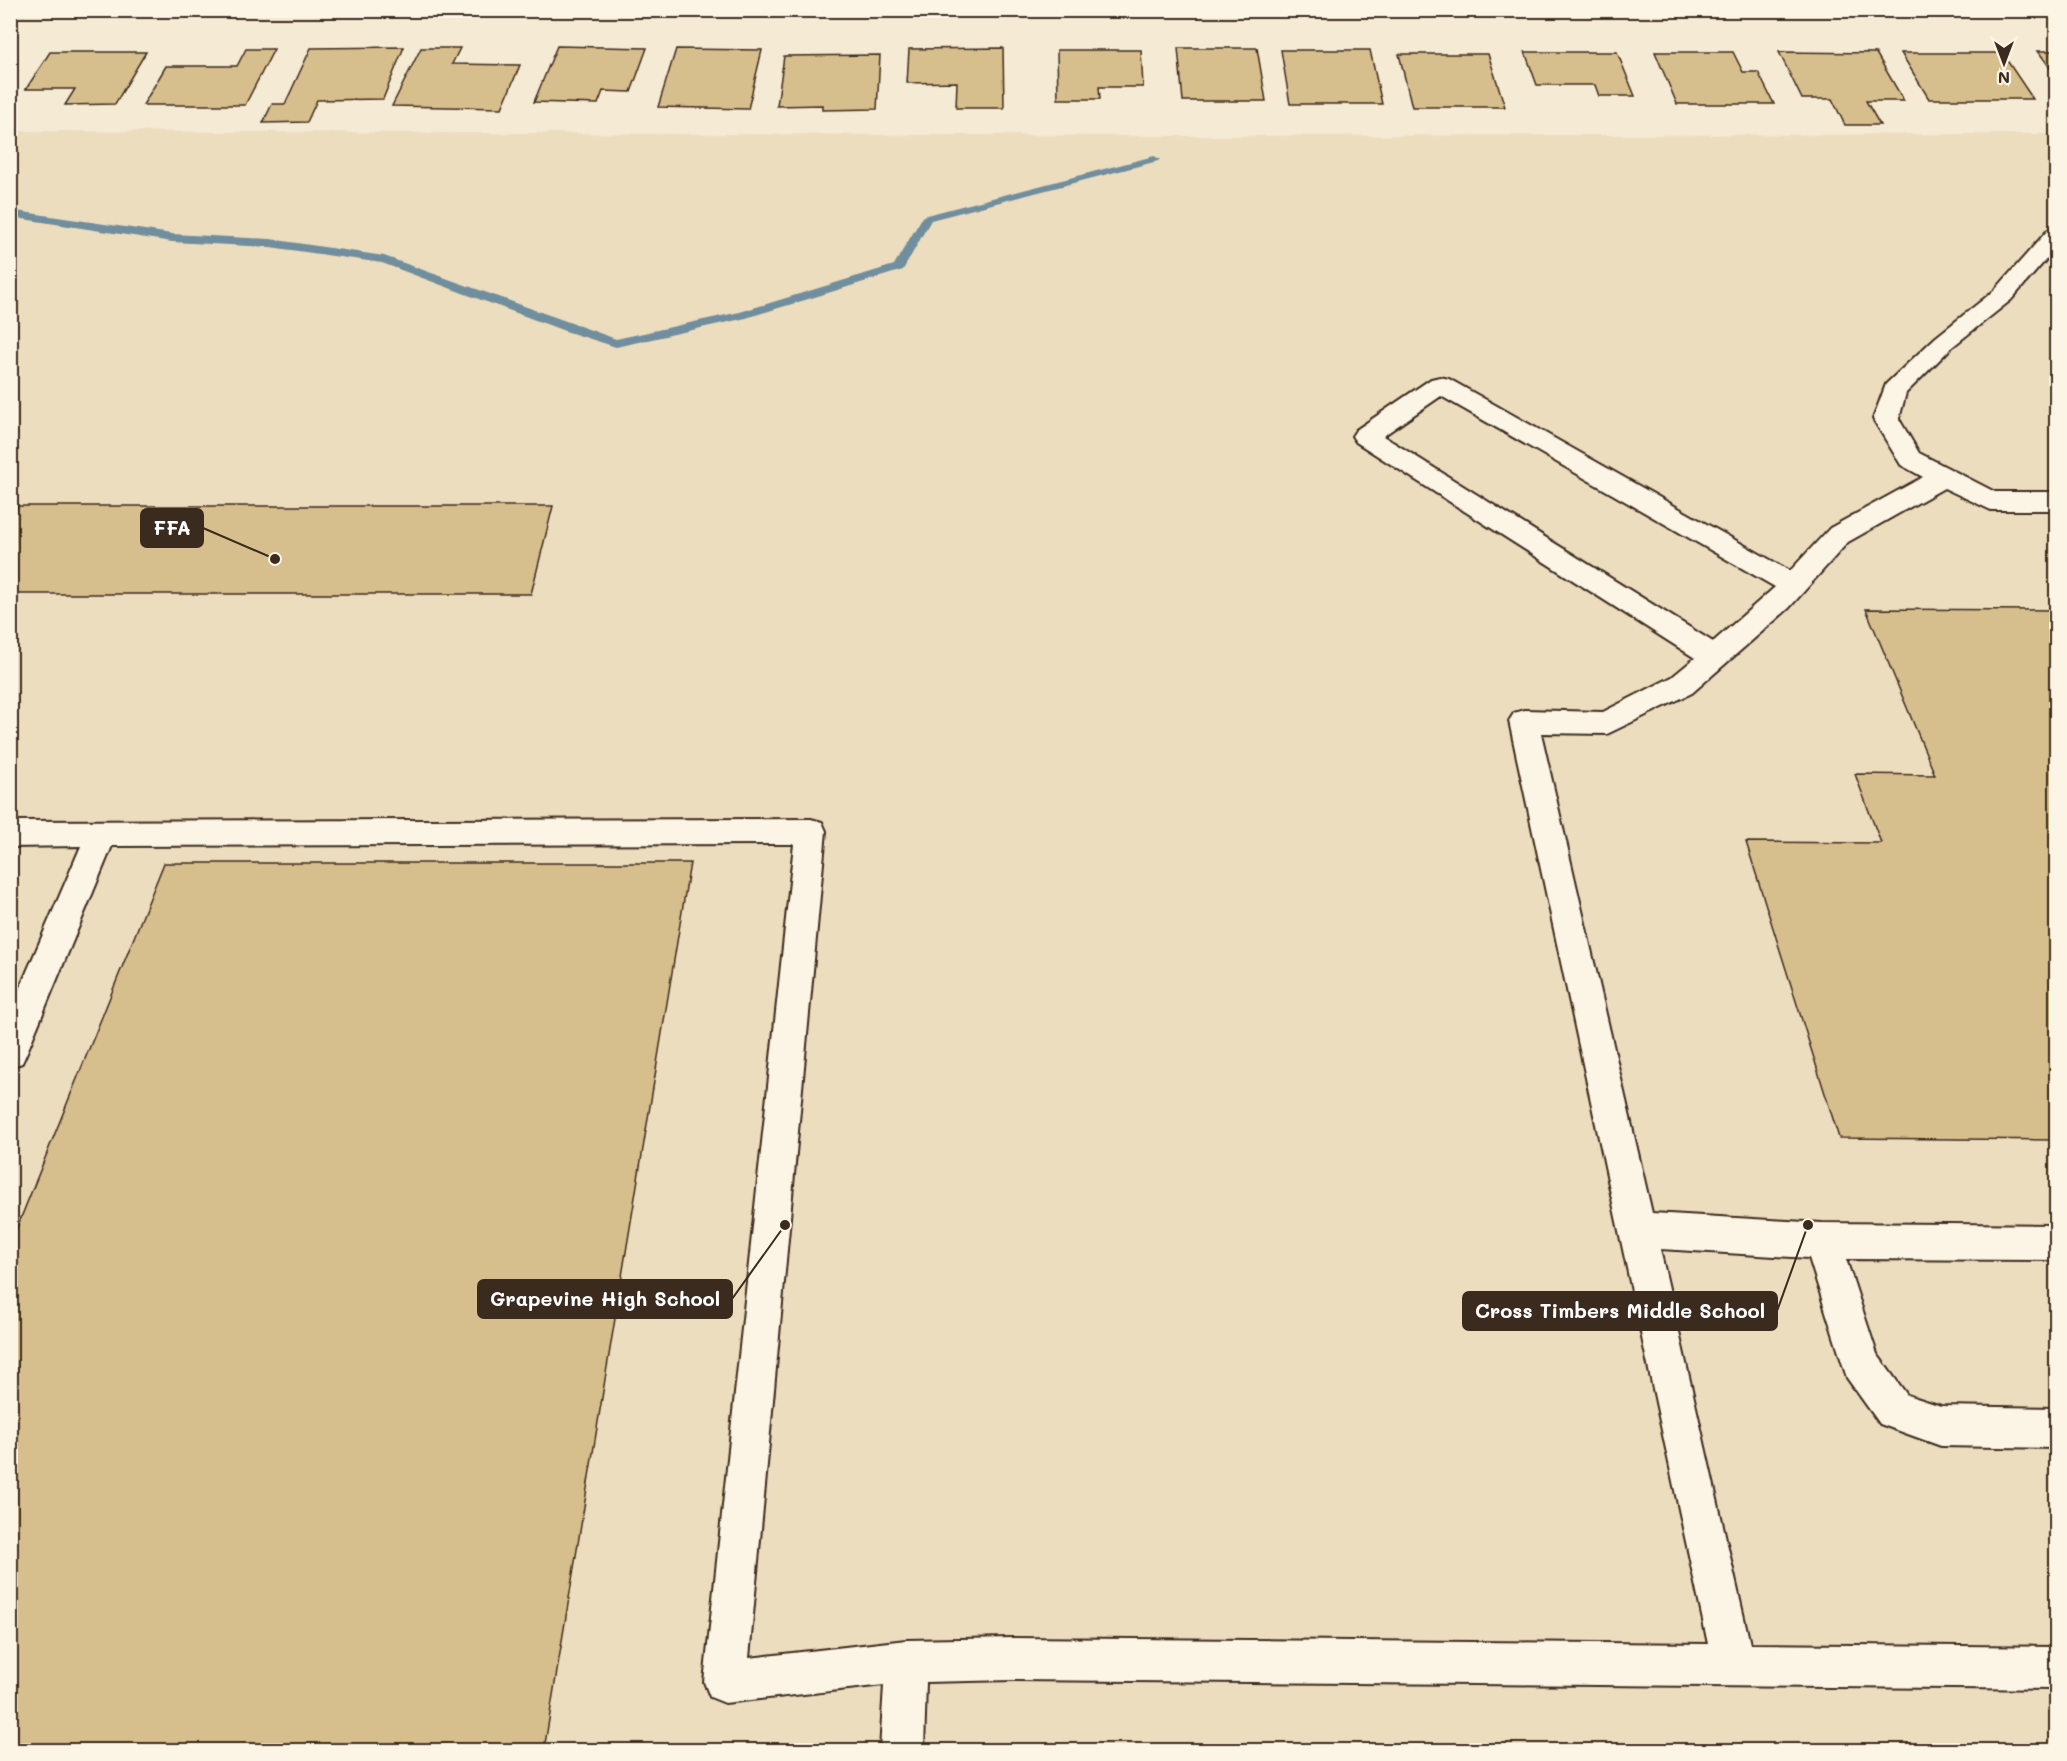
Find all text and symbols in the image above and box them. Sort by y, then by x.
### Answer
north arrow [1974,33,2034,93]
text: N [1998,68,2010,89]
callout: FFA [141,509,203,547]
text: FFA [153,514,191,540]
callout: Grapevine High School [478,1280,732,1318]
text: Grapevine High School [490,1285,720,1311]
callout: Cross Timbers Middle School [1463,1292,1777,1330]
text: Cross Timbers Middle School [1475,1297,1765,1323]

